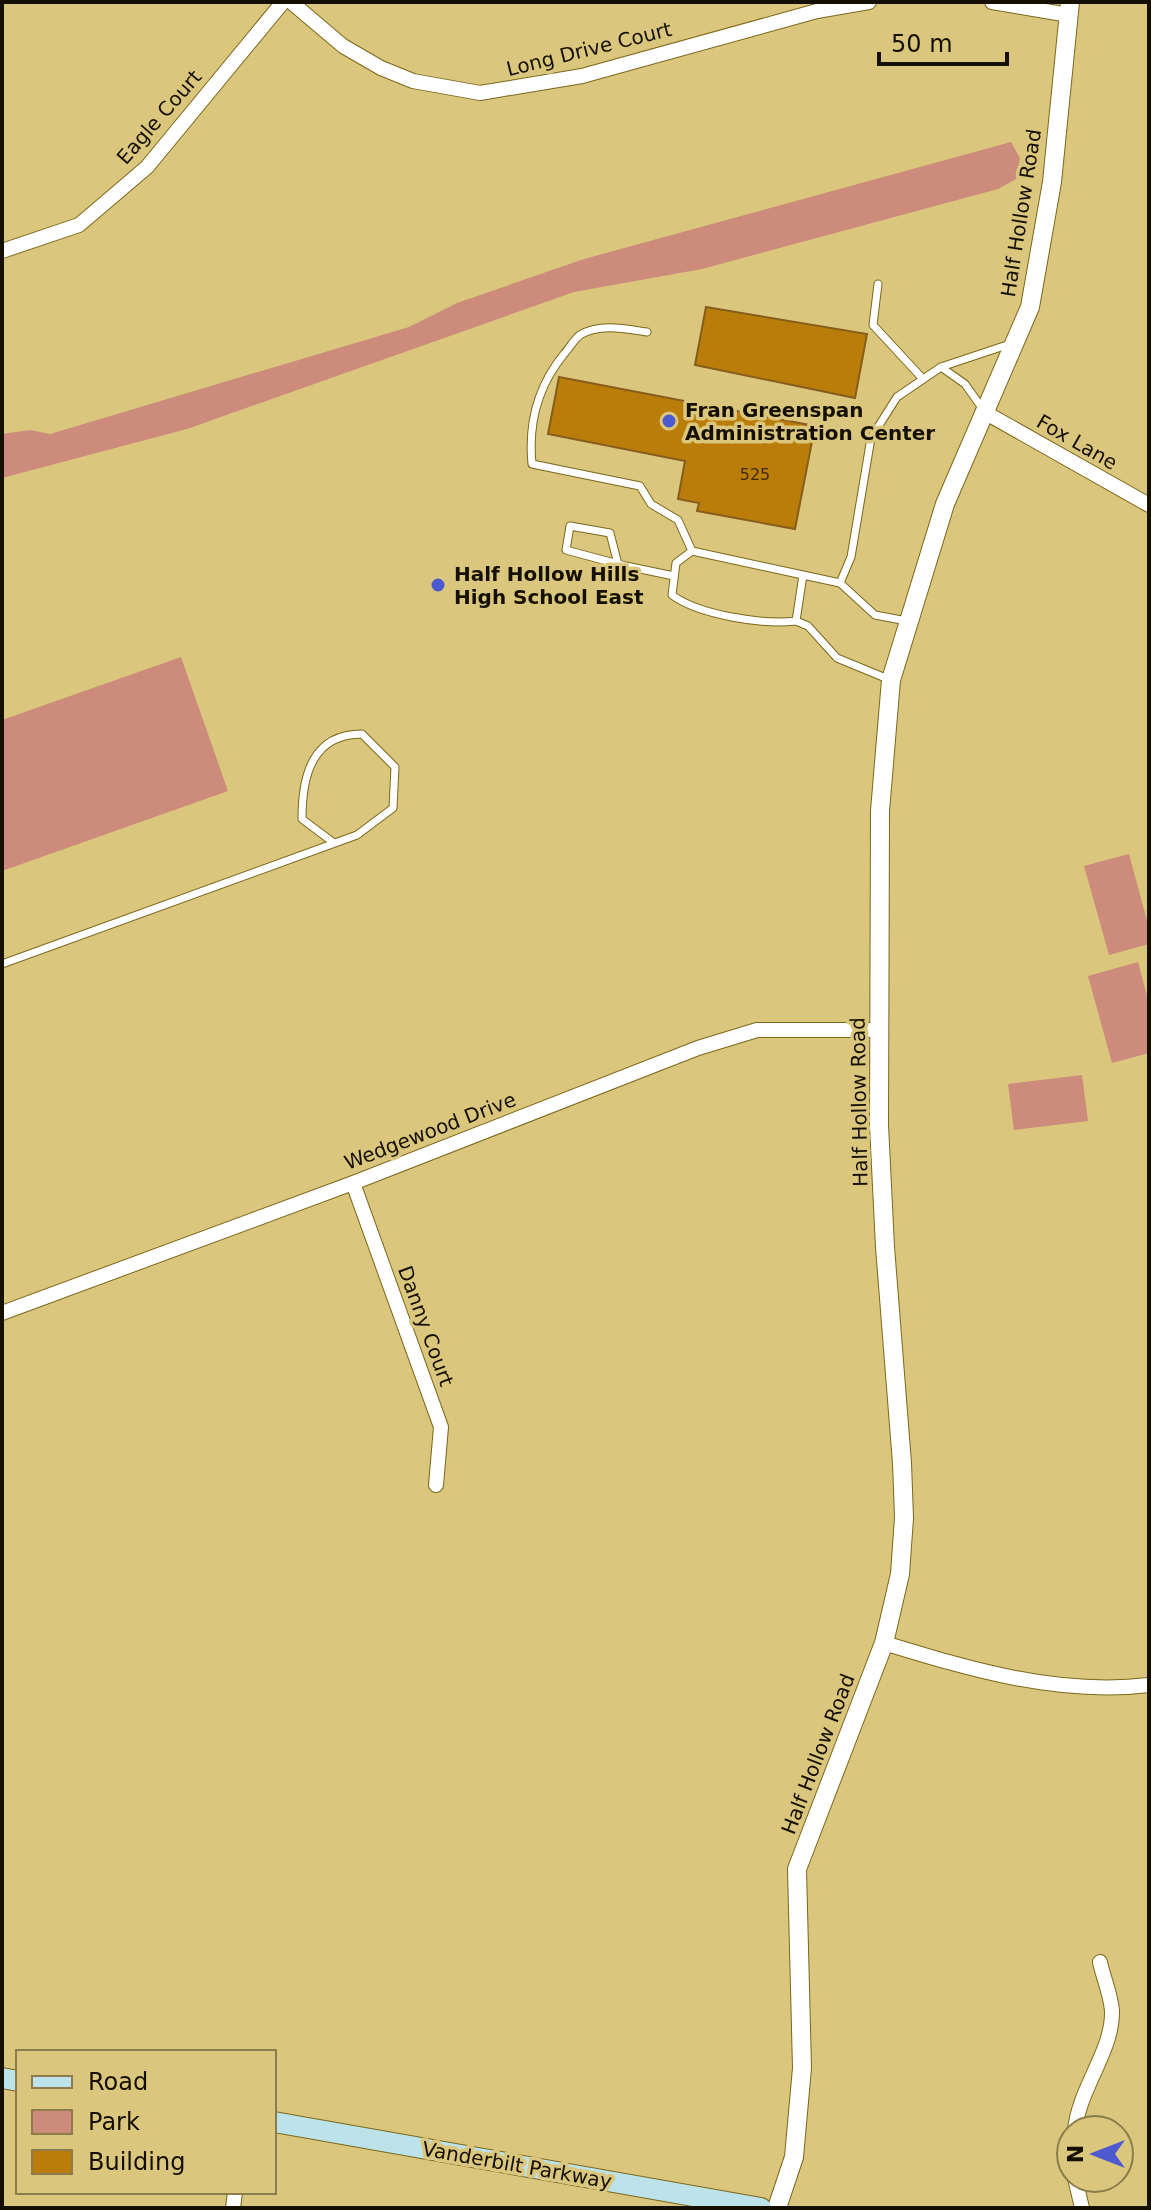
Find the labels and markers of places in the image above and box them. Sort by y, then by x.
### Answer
place label: Fran Greenspan Administration Center [685,398,935,445]
marker: Fran Greenspan Administration Center [660,412,678,430]
place label: Half Hollow Hills High School East [454,562,644,609]
marker: Half Hollow Hills High School East [429,576,447,594]

